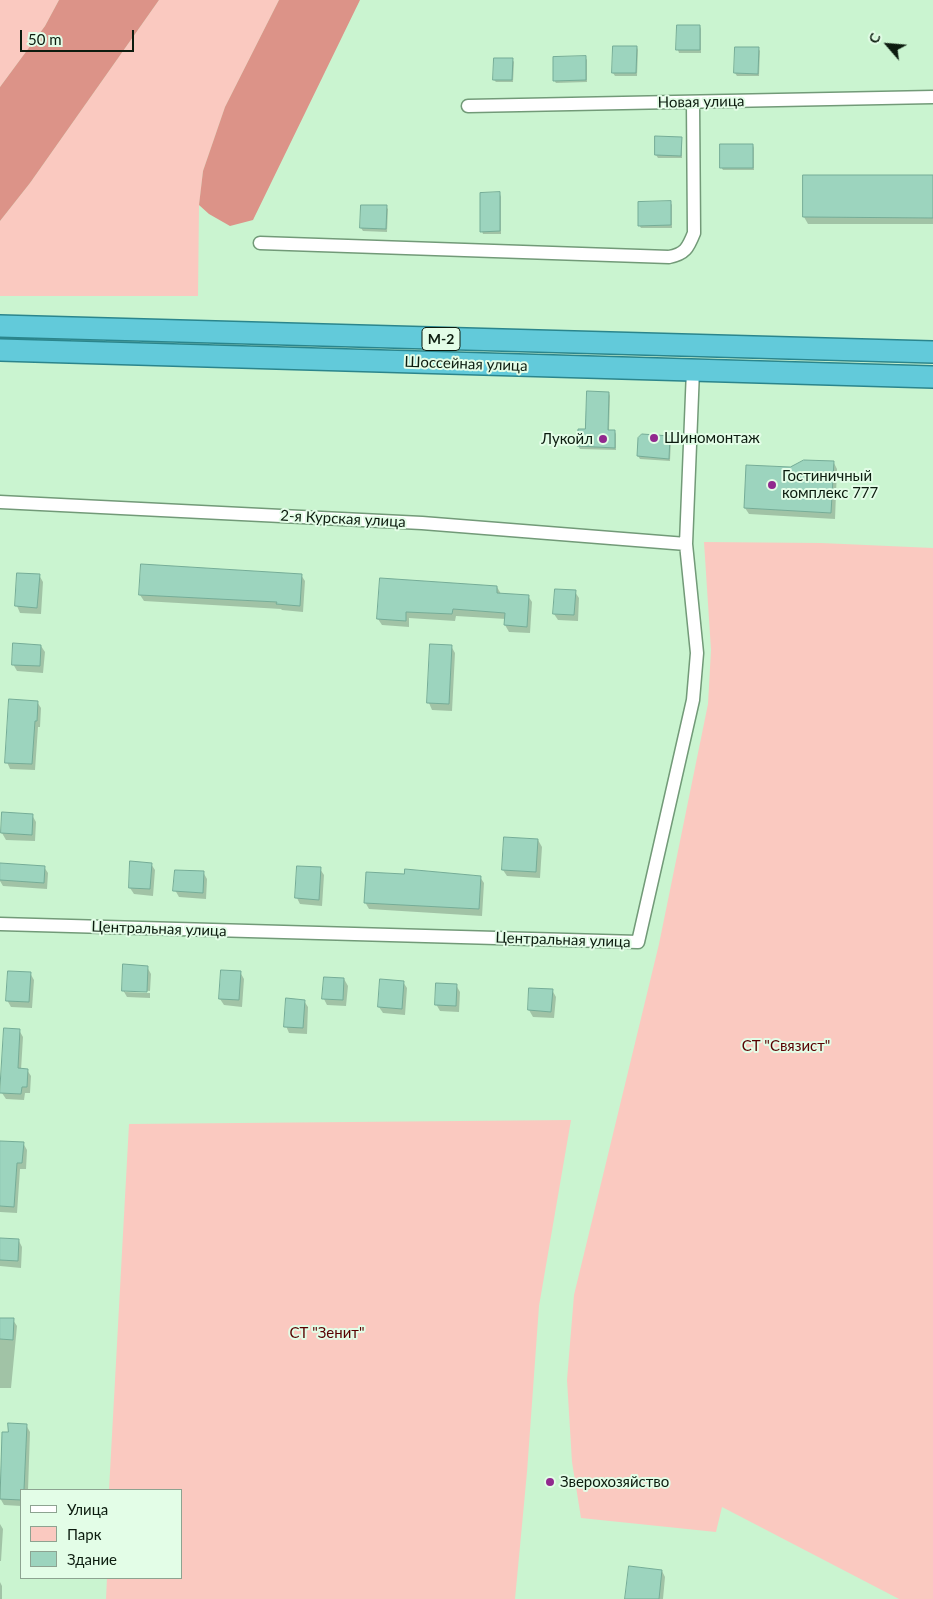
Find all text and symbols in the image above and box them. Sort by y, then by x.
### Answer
scale bar [22,20,136,52]
north arrow [863,20,913,70]
text: 50 m [28,30,62,48]
text: С [865,30,884,46]
street label: Новая улица [657,92,745,112]
road number: М-2 [422,328,460,350]
street label: Шоссейная улица [404,353,528,375]
place label: Шиномонтаж [664,429,760,447]
place label: Лукойл [541,430,593,448]
marker: Шиномонтаж [648,432,660,444]
marker: Лукойл [597,433,609,445]
place label: Гостиничный комплекс 777 [782,467,878,502]
marker: Гостиничный комплекс 777 [766,479,778,491]
street label: 2-я Курская улица [280,507,406,531]
street label: Центральная улица [91,918,227,940]
street label: Центральная улица [495,929,631,951]
park label: СТ "Связист" [742,1037,830,1055]
park label: СТ "Зенит" [290,1324,364,1342]
place label: Зверохозяйство [560,1473,669,1491]
marker: Зверохозяйство [544,1476,556,1488]
legend [20,1489,182,1579]
text: Улица [67,1500,108,1518]
text: Парк [67,1525,101,1543]
text: Здание [67,1550,117,1568]

